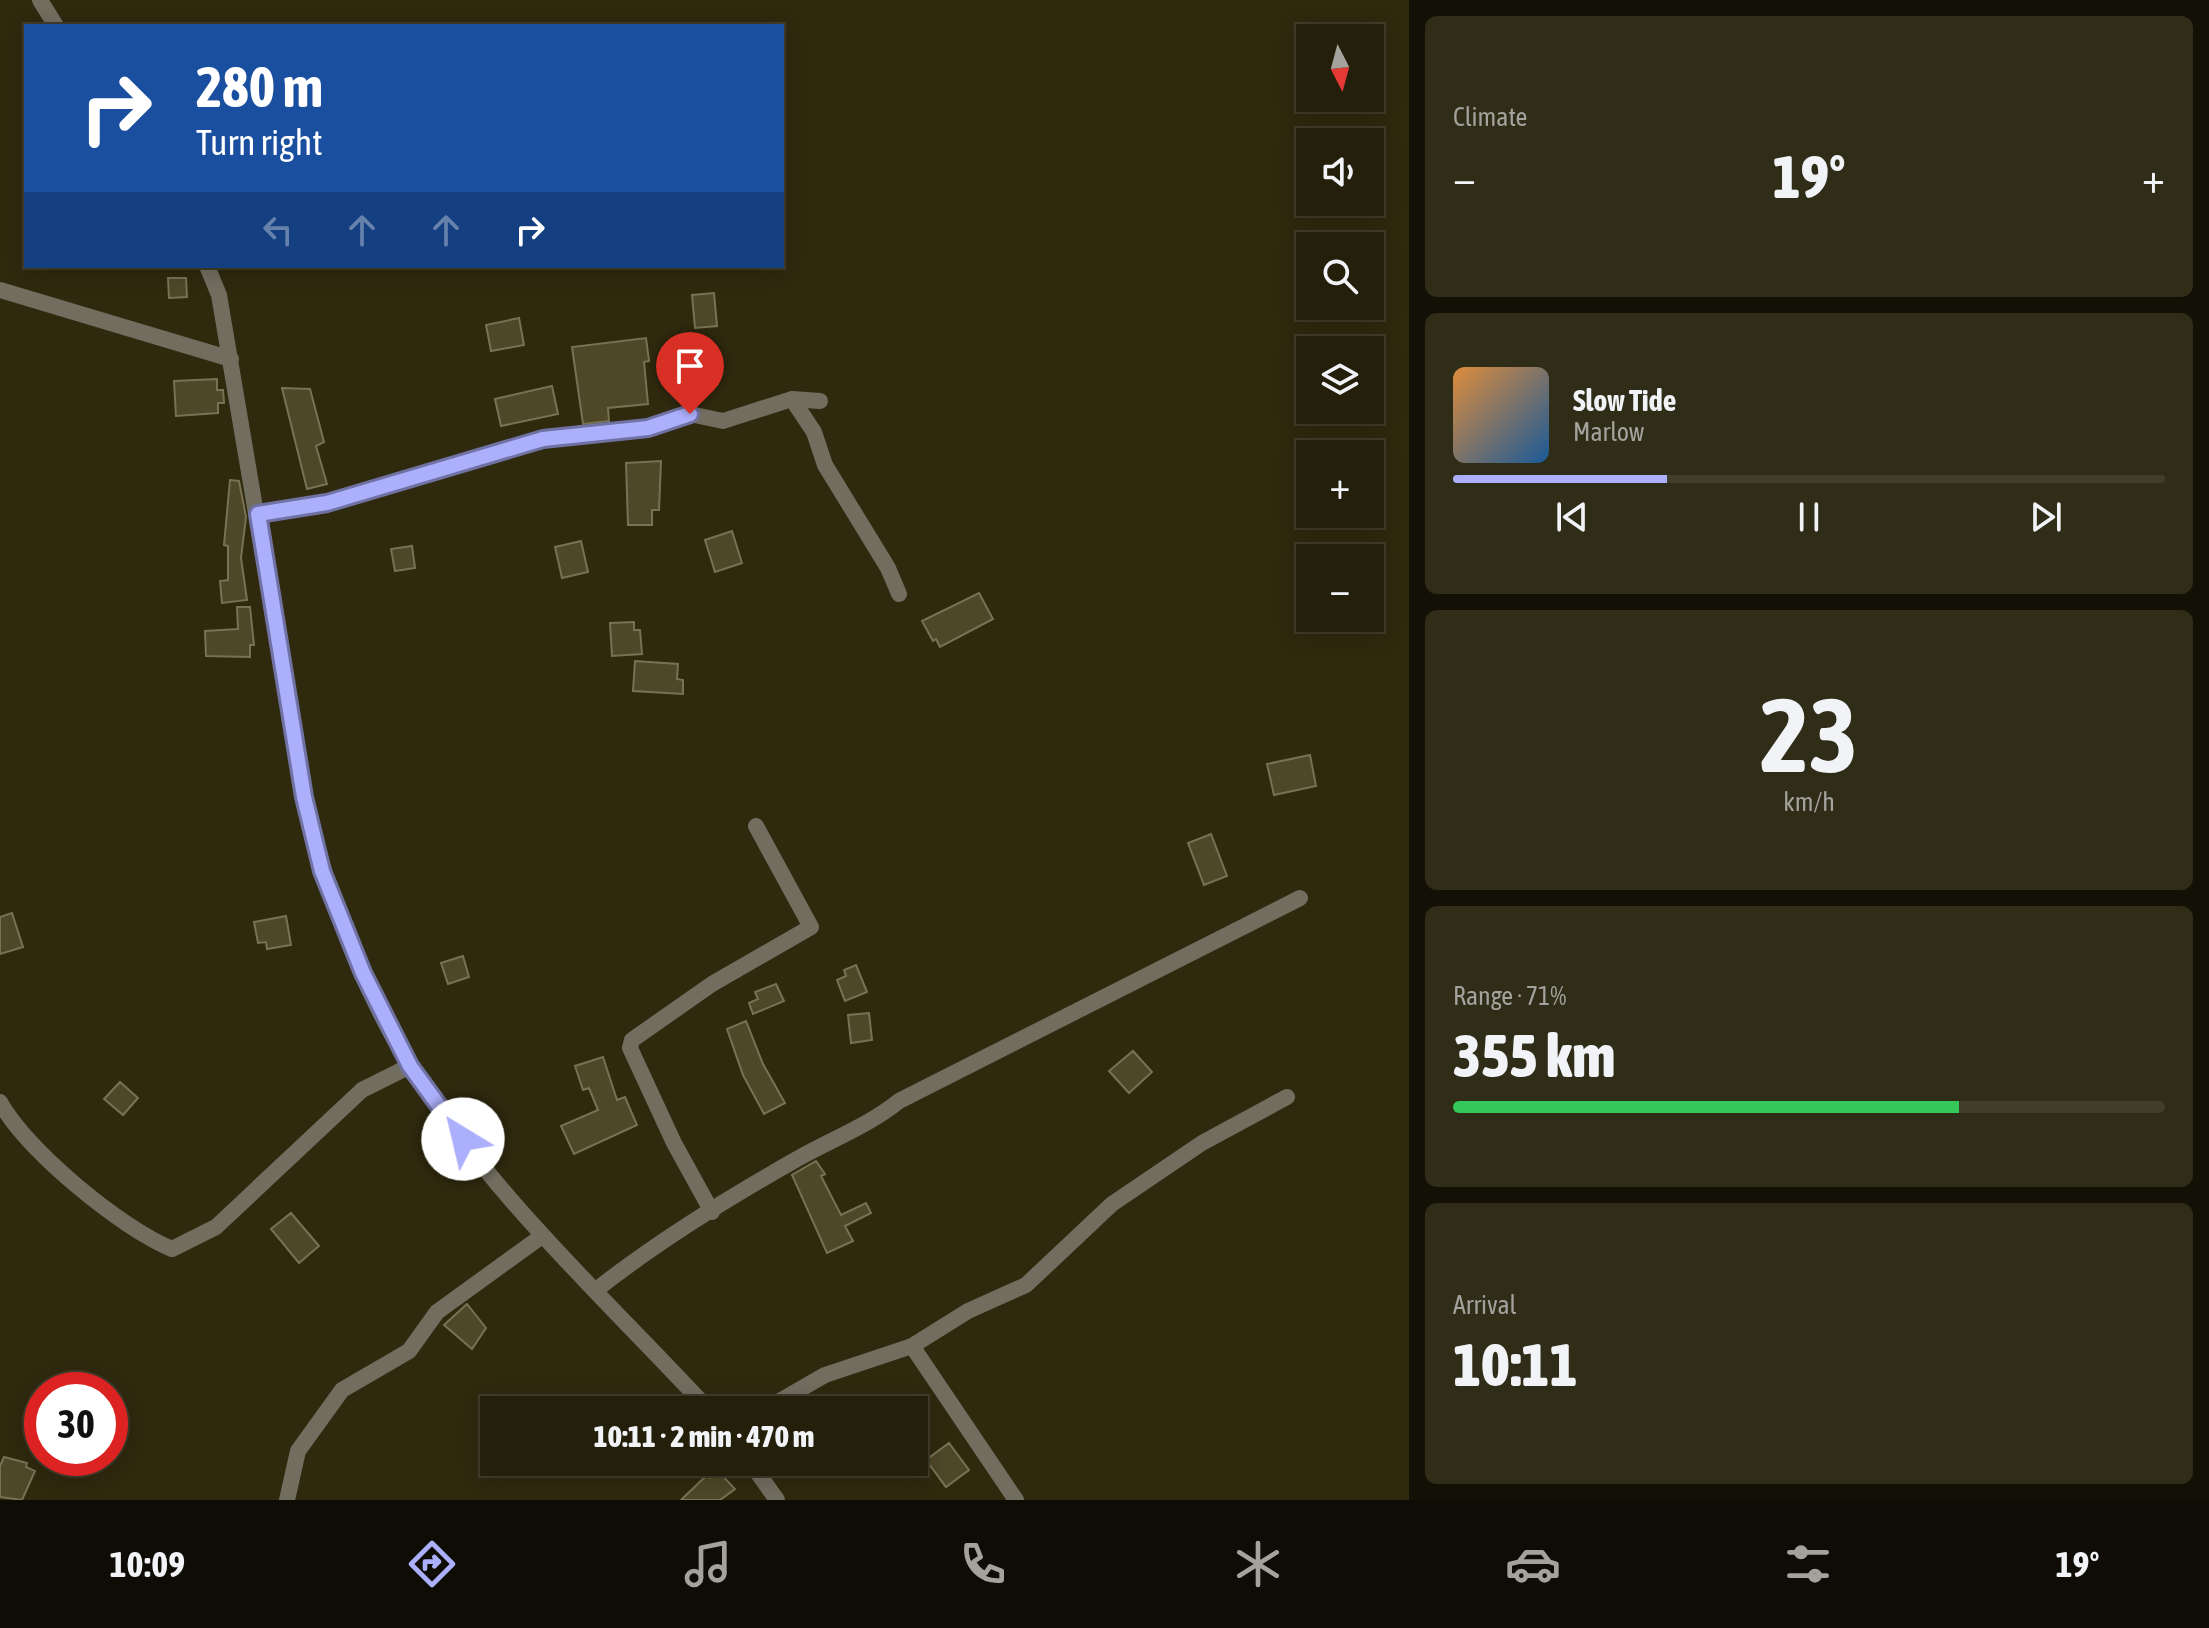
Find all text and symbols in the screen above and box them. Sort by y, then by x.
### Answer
north arrow [1296,24,1384,112]
map controls [1296,24,1384,632]
text: 280 m [196,55,323,119]
icon: right [64,56,168,160]
text: Climate [1453,102,1527,132]
text: Turn right [196,121,323,163]
button: sound [1296,128,1384,216]
text: 19° [1773,142,1845,211]
text: − [1453,152,1476,202]
text: + [2142,152,2165,202]
icon: left [256,208,300,252]
icon: ahead [340,208,384,252]
icon: ahead [424,208,468,252]
icon: right [508,208,552,252]
button: search [1296,232,1384,320]
pin [656,332,724,414]
button: layers [1296,336,1384,424]
icon: arrive [668,344,712,388]
text: Slow Tide [1573,383,1676,417]
text: Marlow [1573,417,1644,447]
button: + [1296,440,1384,528]
icon: previous [1550,495,1594,539]
icon: pause [1787,495,1831,539]
icon: next [2024,495,2068,539]
button: − [1296,544,1384,632]
text: 23 [1760,675,1858,794]
text: km/h [1783,787,1835,817]
text: Range · 71% [1453,981,1566,1011]
text: 355 km [1453,1021,1615,1090]
position arrow [421,1097,505,1181]
text: Arrival [1453,1290,1517,1320]
text: 10:11 [1453,1330,1578,1399]
speed limit sign: 30 [24,1372,128,1476]
text: 10:11 · 2 min · 470 m [594,1419,814,1453]
icon: directions [404,1536,460,1592]
icon: music [680,1536,736,1592]
icon: phone [955,1536,1011,1592]
icon: climate [1230,1536,1286,1592]
icon: car [1505,1536,1561,1592]
icon: filters [1780,1536,1836,1592]
text: 10:09 [110,1543,185,1585]
text: 19° [2056,1543,2099,1585]

